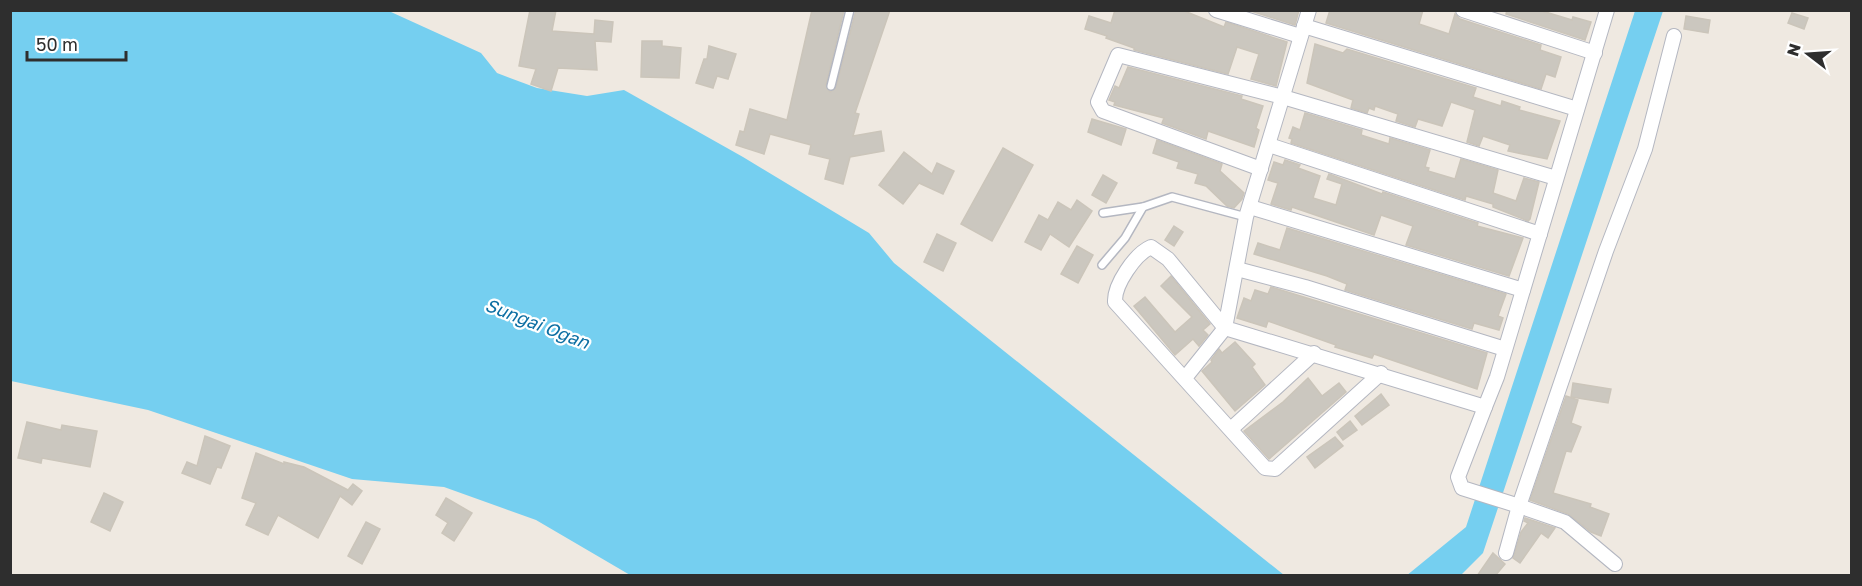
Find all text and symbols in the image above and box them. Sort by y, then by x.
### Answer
scale bar [27,24,126,62]
north arrow [1778,24,1838,84]
text: 50 m [36,33,78,55]
text: N [1782,41,1805,58]
water label: Sungai Ogan [482,293,593,353]

